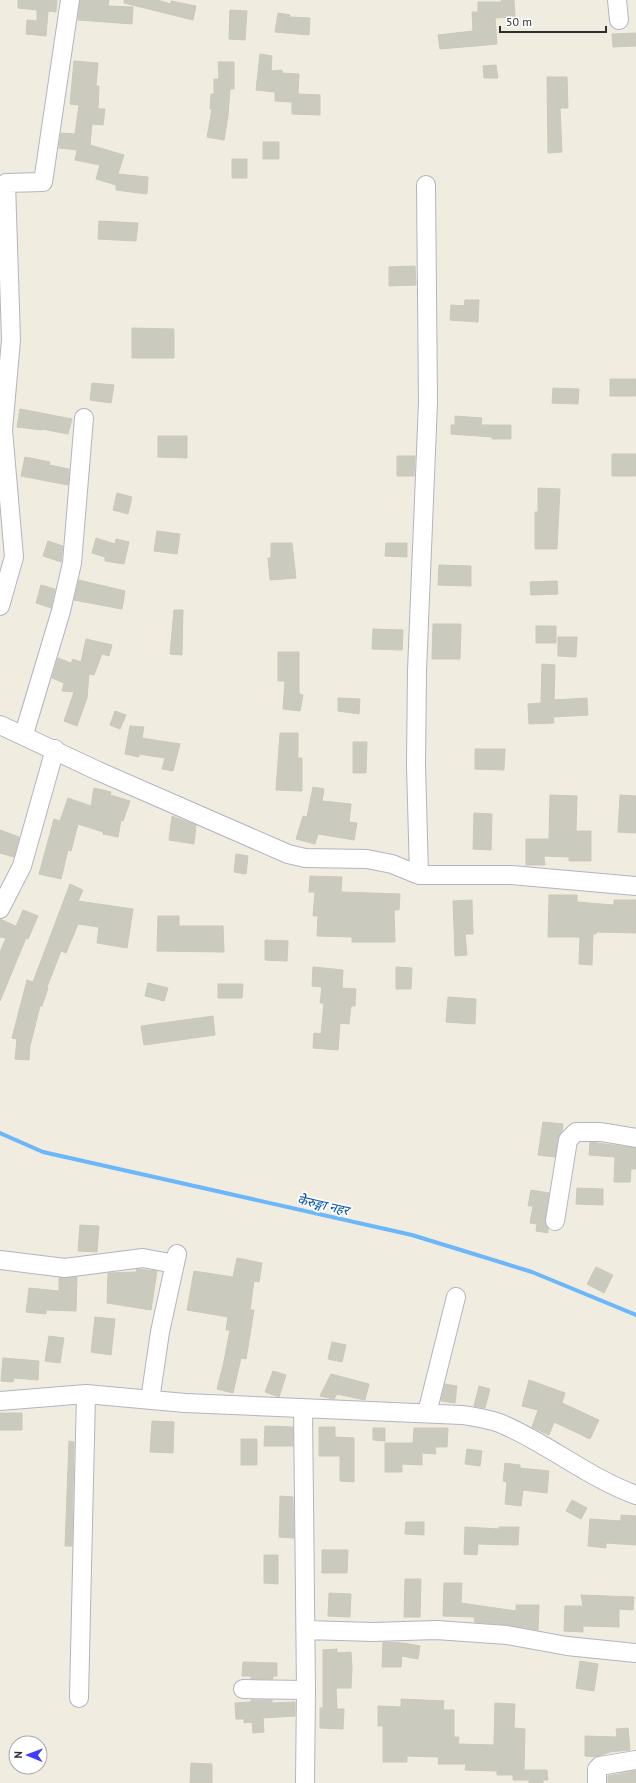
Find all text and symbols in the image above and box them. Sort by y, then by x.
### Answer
scale bar [500,8,606,34]
text: 50 m [506,14,532,29]
water label: केेरुङ्गा नहर [296,1191,353,1220]
north arrow [8,1735,48,1775]
text: N [11,1751,25,1759]

